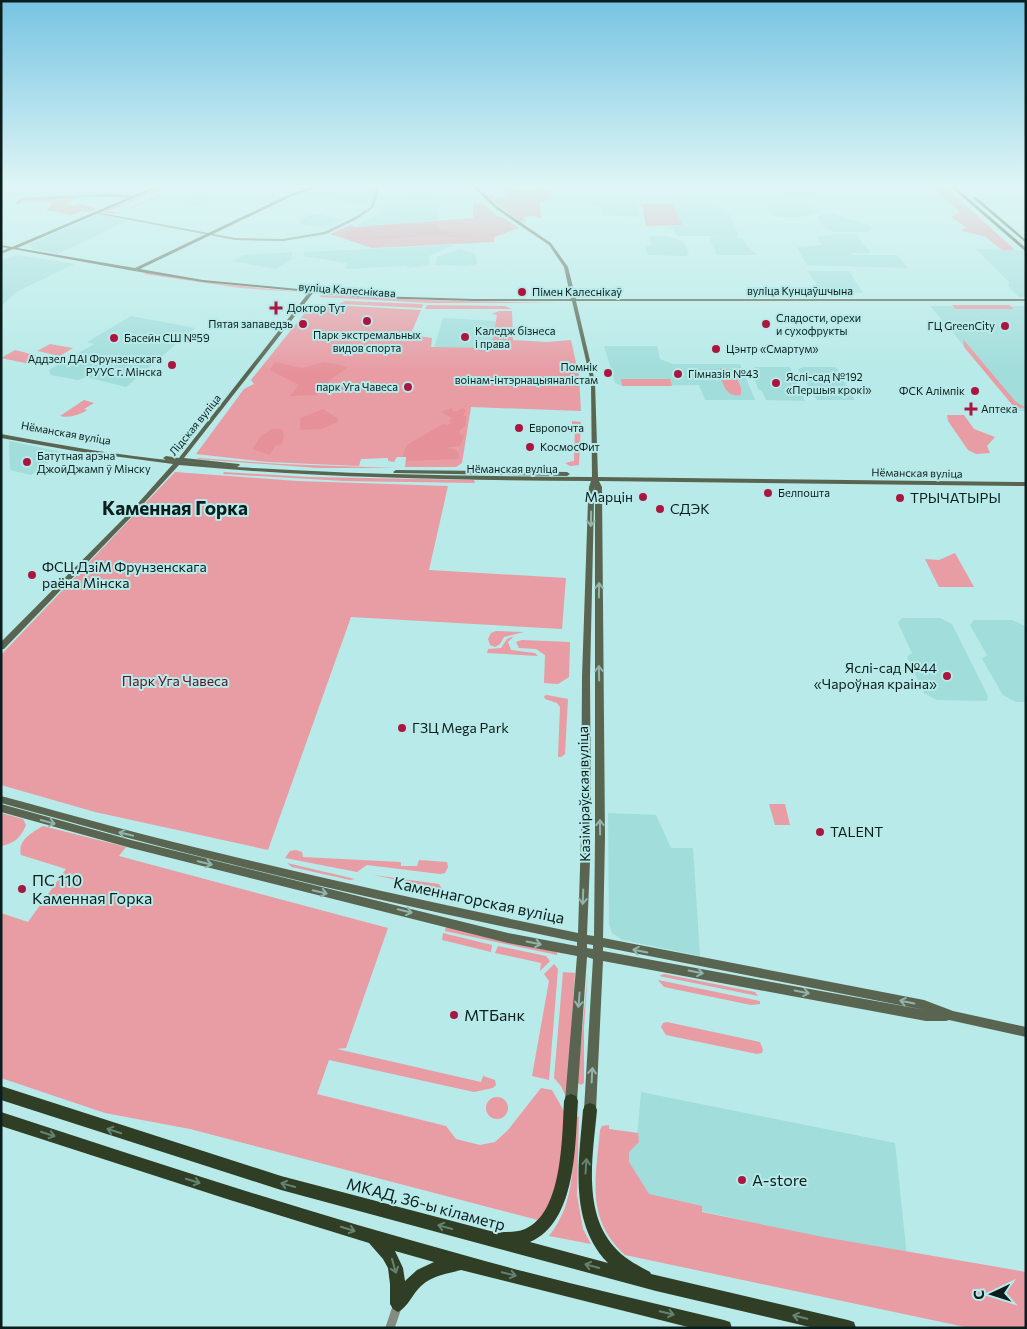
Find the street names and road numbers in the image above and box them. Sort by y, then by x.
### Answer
street label: вуліца Калеснікава [298,280,396,299]
street label: вуліца Кунцаўшчына [747,284,853,297]
street label: Лідская вуліца [166,392,223,458]
street label: Нёманская вуліца [20,418,112,447]
street label: Нёманская вуліца [466,462,558,475]
street label: Нёманская вуліца [871,465,963,480]
street label: Казіміраўская вуліца [574,726,593,862]
street label: Каменнагорская вуліца [392,872,566,927]
street label: МКАД, 36-ы кіламетр [345,1173,508,1234]

